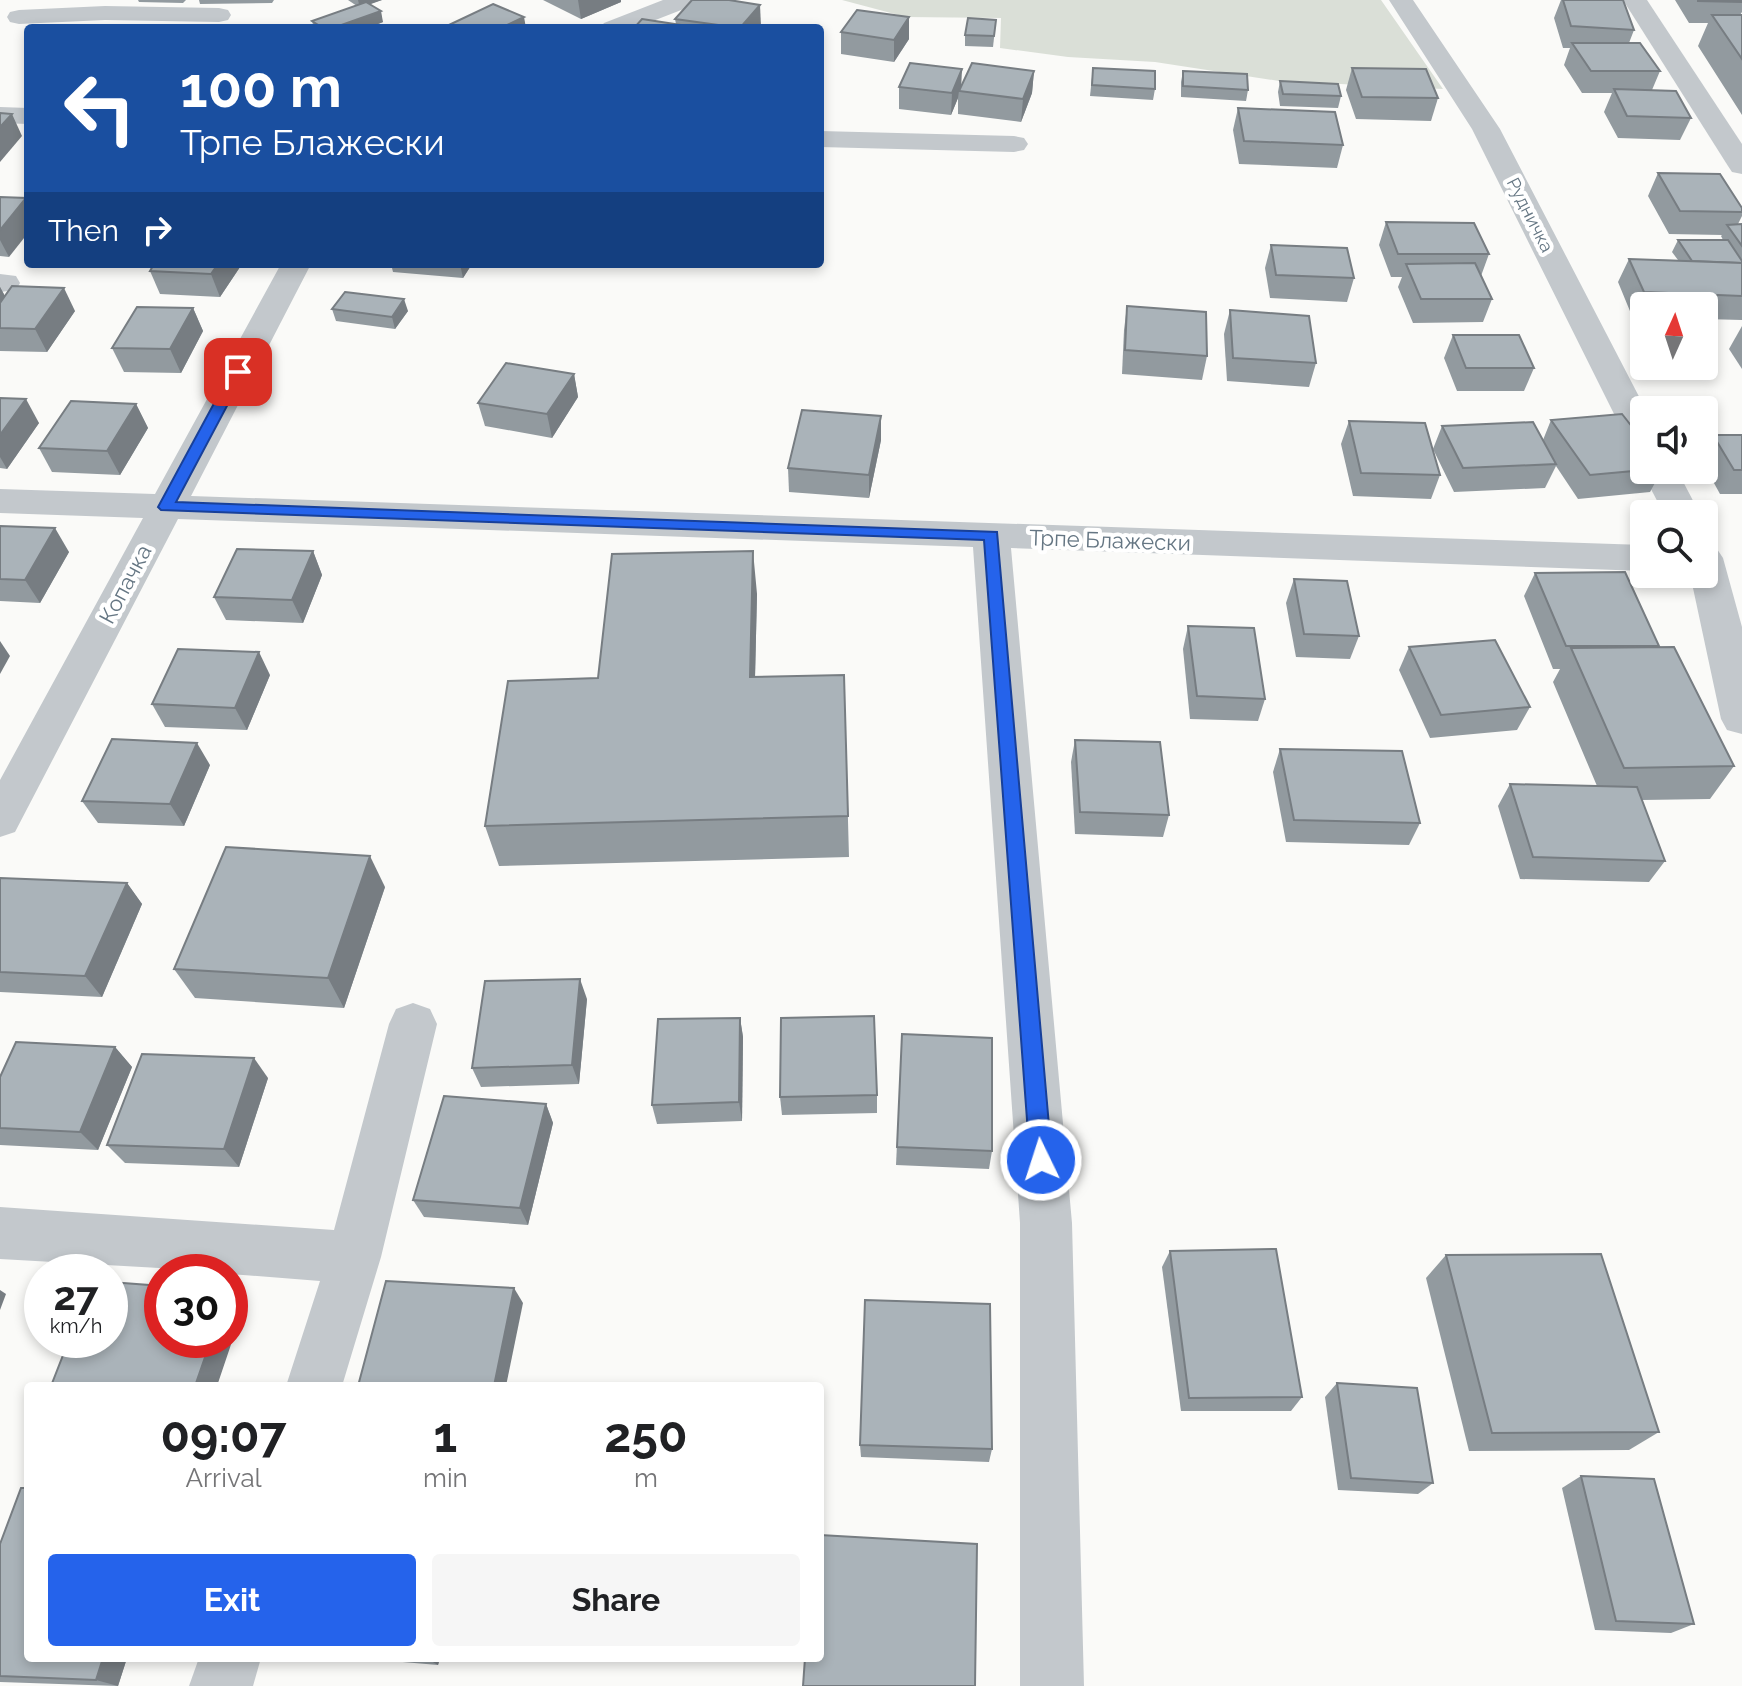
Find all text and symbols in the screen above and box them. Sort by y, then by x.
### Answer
text: 100 m [180,54,342,120]
icon: left [48,56,152,160]
text: Трпе Блажески [180,121,445,163]
street label: Рудничка [1503,174,1558,256]
icon: right [135,208,179,252]
text: Then [48,213,119,248]
north arrow [1630,292,1718,380]
map controls [1630,292,1718,588]
pin [204,338,272,406]
icon: arrive [216,350,260,394]
button: sound [1630,396,1718,484]
button: search [1630,500,1718,588]
street label: Трпе Блажески [1029,524,1191,556]
street label: Копачка [93,540,157,628]
position arrow [999,1118,1083,1202]
speed limit sign: 30 [144,1254,248,1358]
text: 27 [53,1272,98,1319]
text: km/h [50,1314,102,1338]
text: 09:07 [161,1407,287,1463]
text: 1 [434,1407,457,1463]
text: 250 [604,1407,687,1463]
text: Arrival [185,1463,262,1493]
text: min [423,1463,468,1493]
text: m [634,1463,658,1493]
button: Exit [48,1554,416,1646]
button: Share [432,1554,800,1646]

